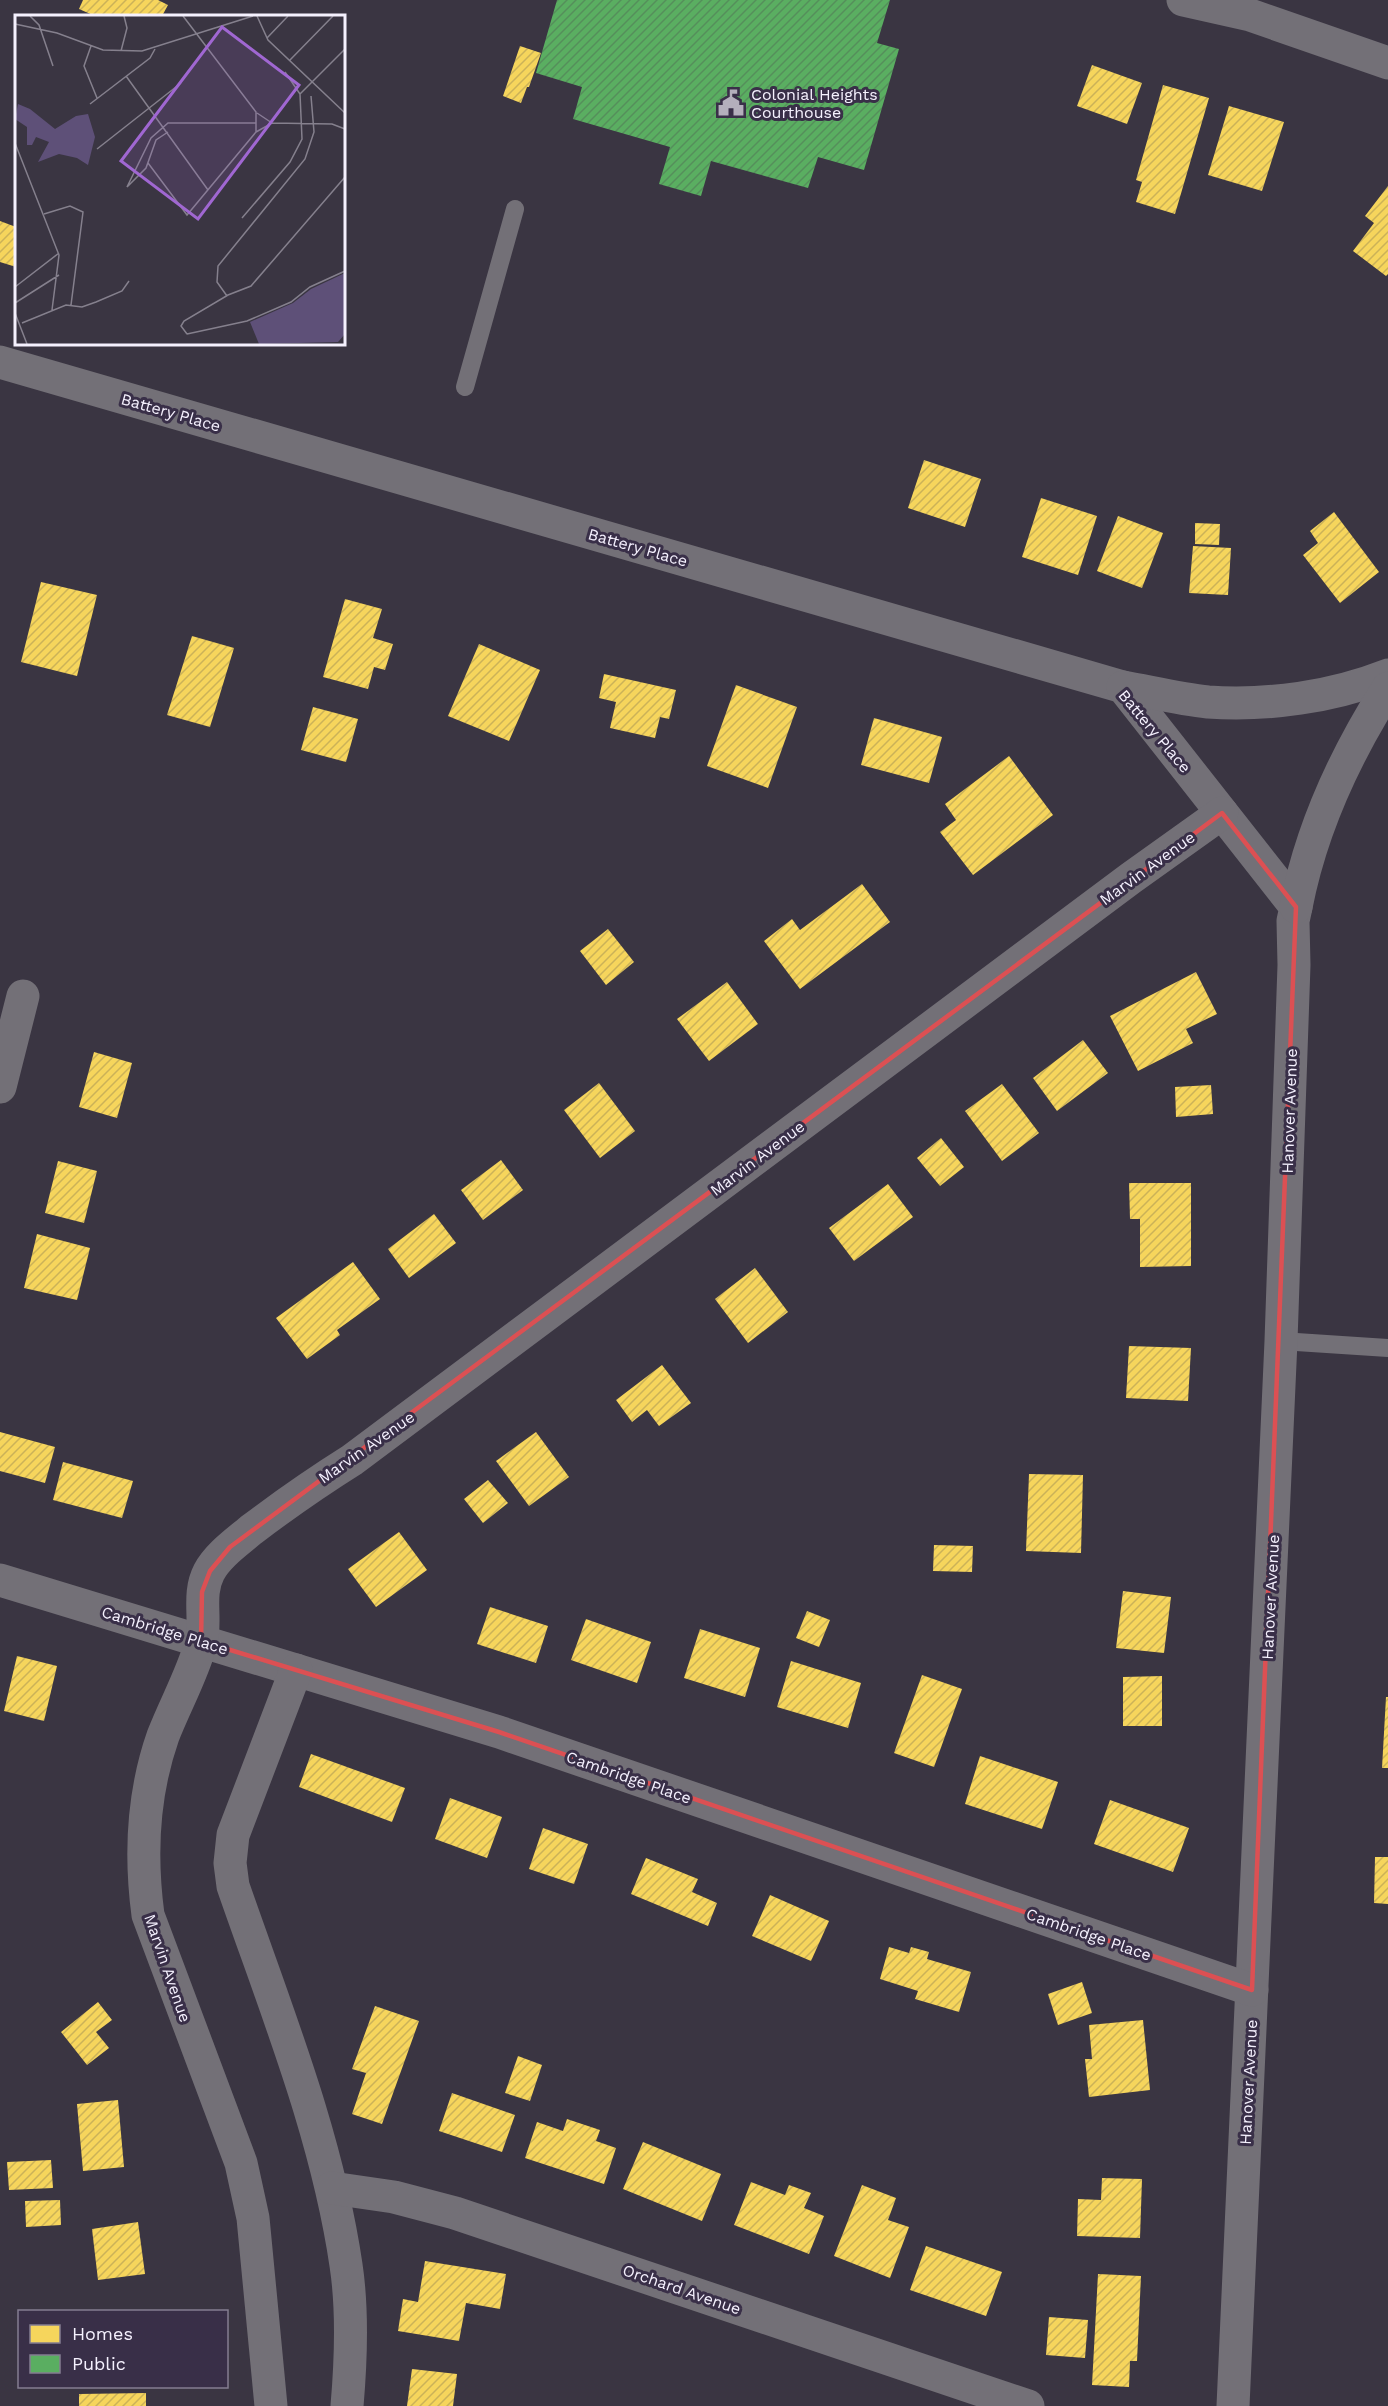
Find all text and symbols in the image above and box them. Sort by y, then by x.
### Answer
inset map [15,15,345,345]
place label: Colonial Heights Courthouse [751,85,878,122]
public building icon: Colonial Heights Courthouse [716,88,746,118]
street label: Battery Place [119,389,223,436]
street label: Battery Place [586,524,690,571]
street label: Battery Place [1114,686,1195,777]
street label: Marvin Avenue [1096,827,1199,909]
street label: Hanover Avenue [1278,1048,1301,1174]
street label: Marvin Avenue [706,1117,808,1200]
street label: Marvin Avenue [315,1407,418,1488]
street label: Hanover Avenue [1258,1534,1283,1660]
street label: Cambridge Place [99,1602,230,1659]
street label: Cambridge Place [564,1747,694,1808]
street label: Cambridge Place [1024,1904,1154,1965]
street label: Marvin Avenue [140,1912,195,2025]
street label: Hanover Avenue [1236,2019,1261,2145]
street label: Orchard Avenue [620,2260,743,2319]
legend [18,2310,228,2388]
text: Homes [72,2323,133,2344]
text: Public [72,2353,126,2374]

